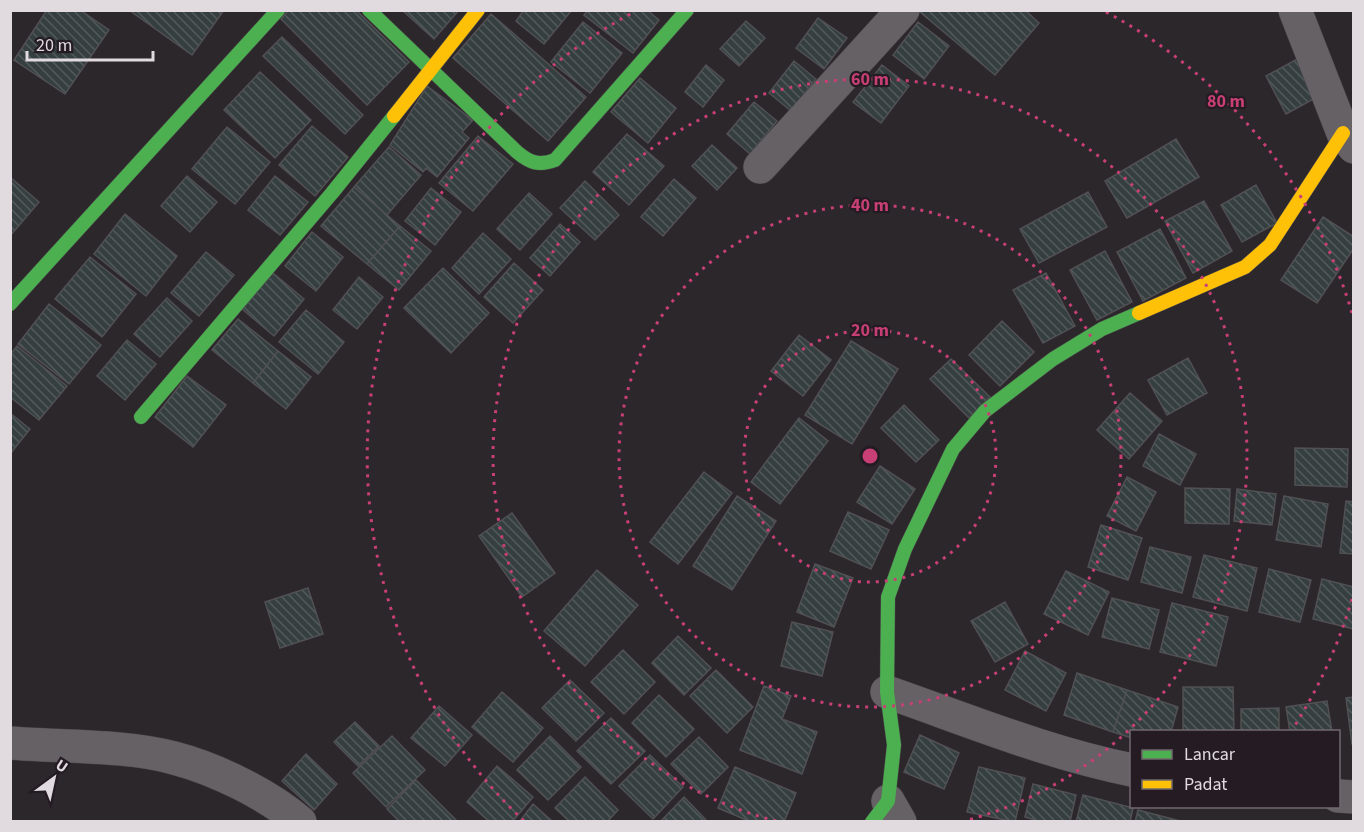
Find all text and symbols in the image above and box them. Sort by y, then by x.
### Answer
scale bar [27,24,153,62]
text: 20 m [36,33,72,58]
text: 60 m [851,67,889,92]
text: 80 m [1207,89,1245,114]
text: 40 m [851,193,889,218]
text: 20 m [851,318,889,343]
centre of rings [860,446,880,466]
legend [1130,730,1340,808]
text: Lancar [1184,742,1236,767]
north arrow [24,748,84,808]
text: U [51,754,72,778]
text: Padat [1184,772,1227,797]

